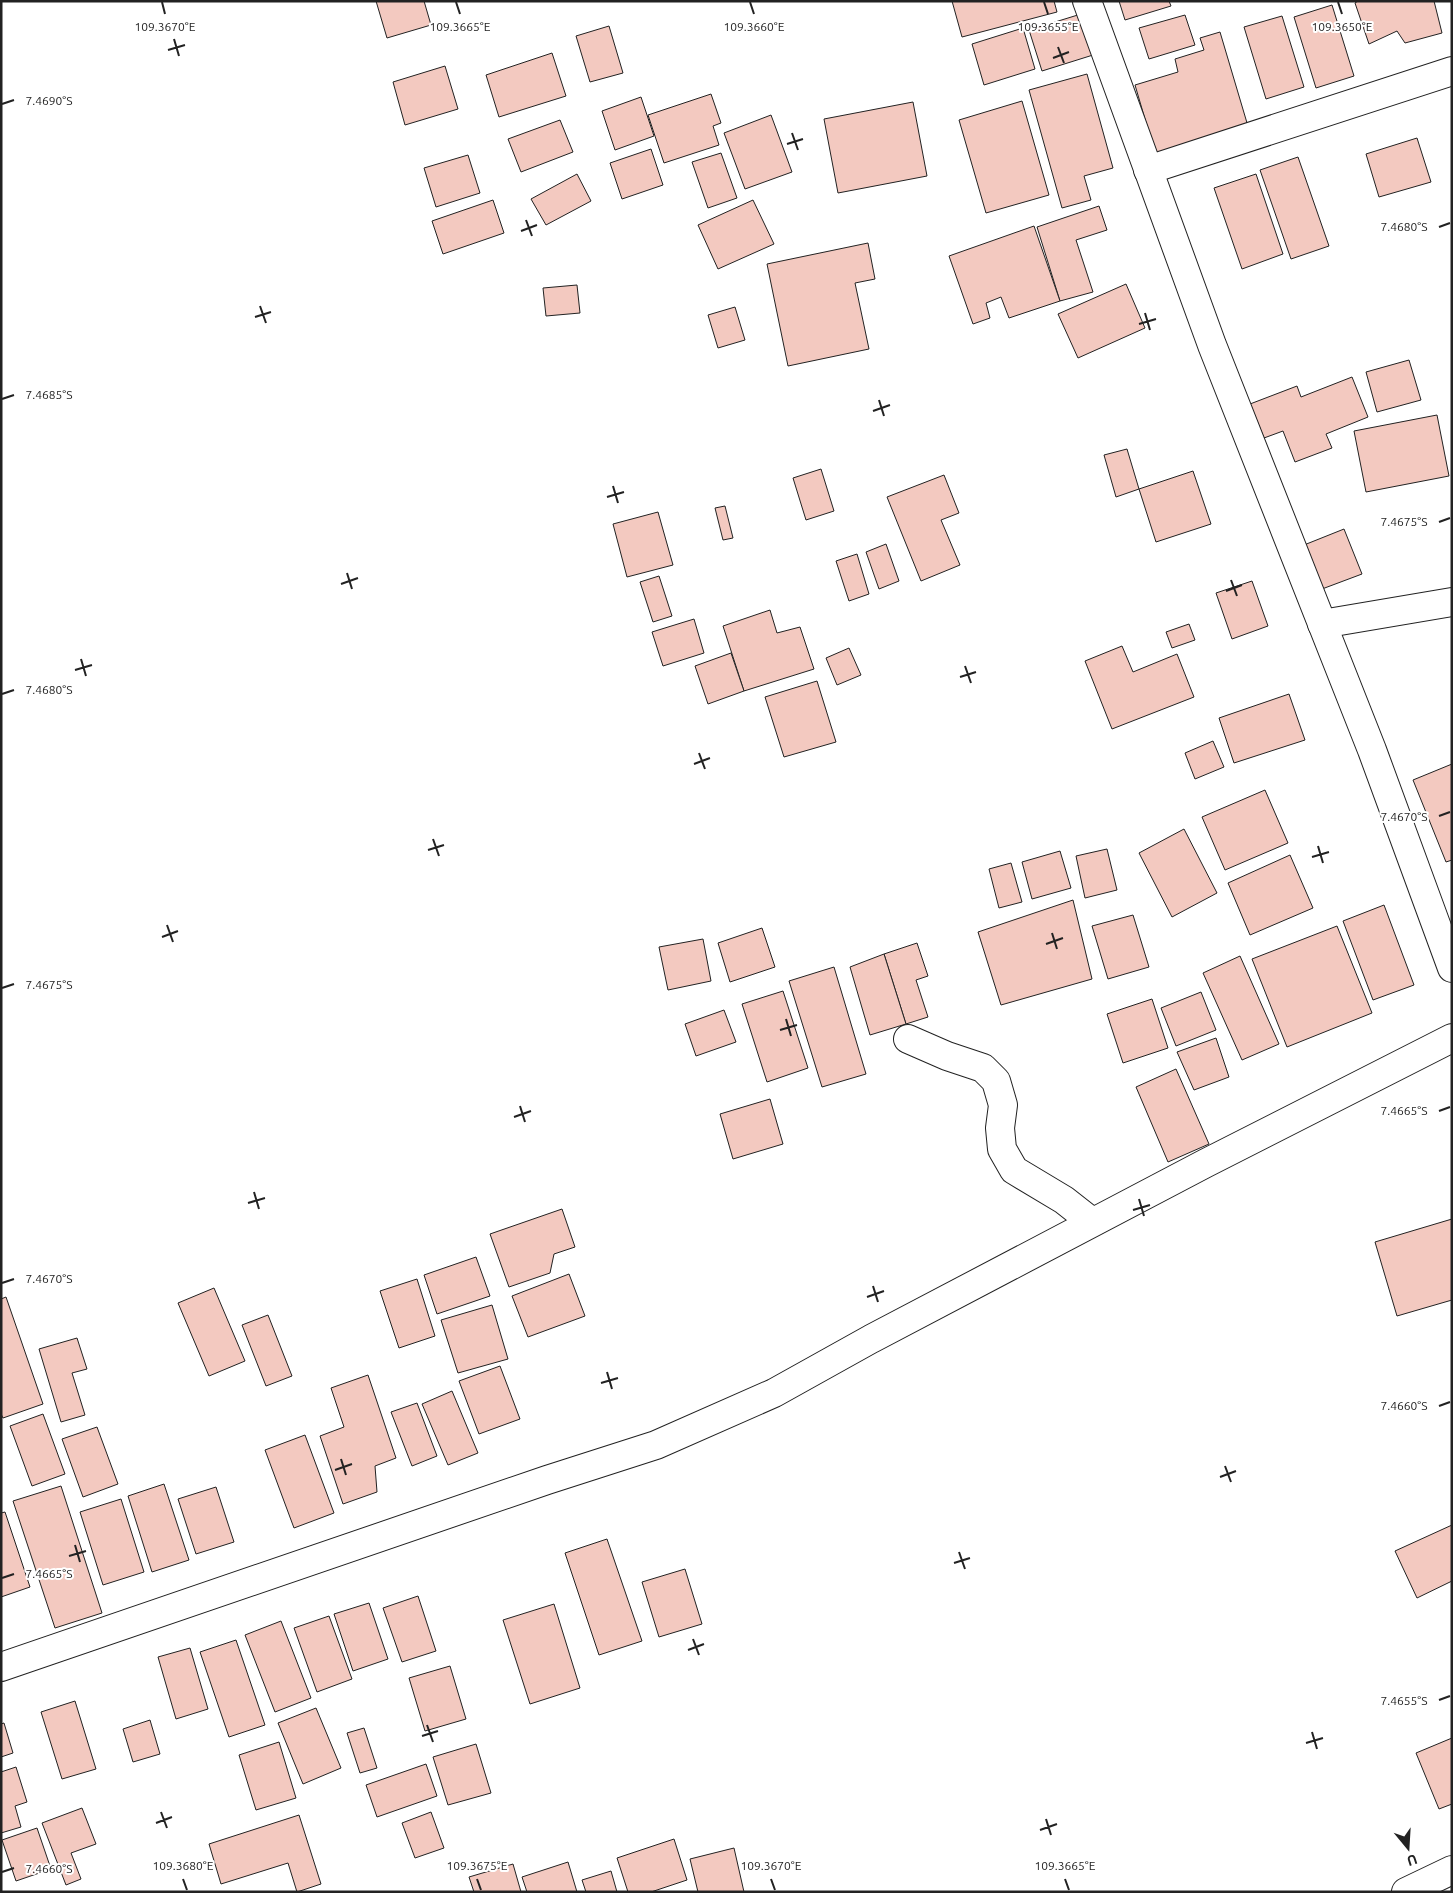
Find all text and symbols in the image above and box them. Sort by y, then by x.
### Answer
text: 109.3670°E [135,20,196,33]
text: 109.3665°E [430,20,491,33]
text: 109.3660°E [724,20,785,33]
text: 109.3655°E [1018,20,1079,33]
text: 109.3650°E [1312,20,1373,33]
text: 7.4690°S [26,94,72,107]
text: 7.4680°S [1381,220,1427,233]
text: 7.4685°S [26,388,72,401]
text: 7.4675°S [1381,515,1427,528]
text: 7.4680°S [26,683,72,696]
text: 7.4670°S [1381,810,1427,823]
text: 7.4675°S [26,978,72,991]
text: 7.4665°S [1381,1104,1427,1117]
text: 7.4670°S [26,1272,72,1285]
text: 7.4660°S [1381,1399,1427,1412]
text: 7.4665°S [26,1567,72,1580]
text: 7.4655°S [1381,1694,1427,1707]
north arrow [1383,1823,1433,1873]
text: U [1405,1851,1419,1869]
text: 109.3680°E [153,1859,214,1872]
text: 109.3675°E [447,1859,508,1872]
text: 109.3670°E [741,1859,802,1872]
text: 109.3665°E [1035,1859,1096,1872]
text: 7.4660°S [26,1862,72,1875]

